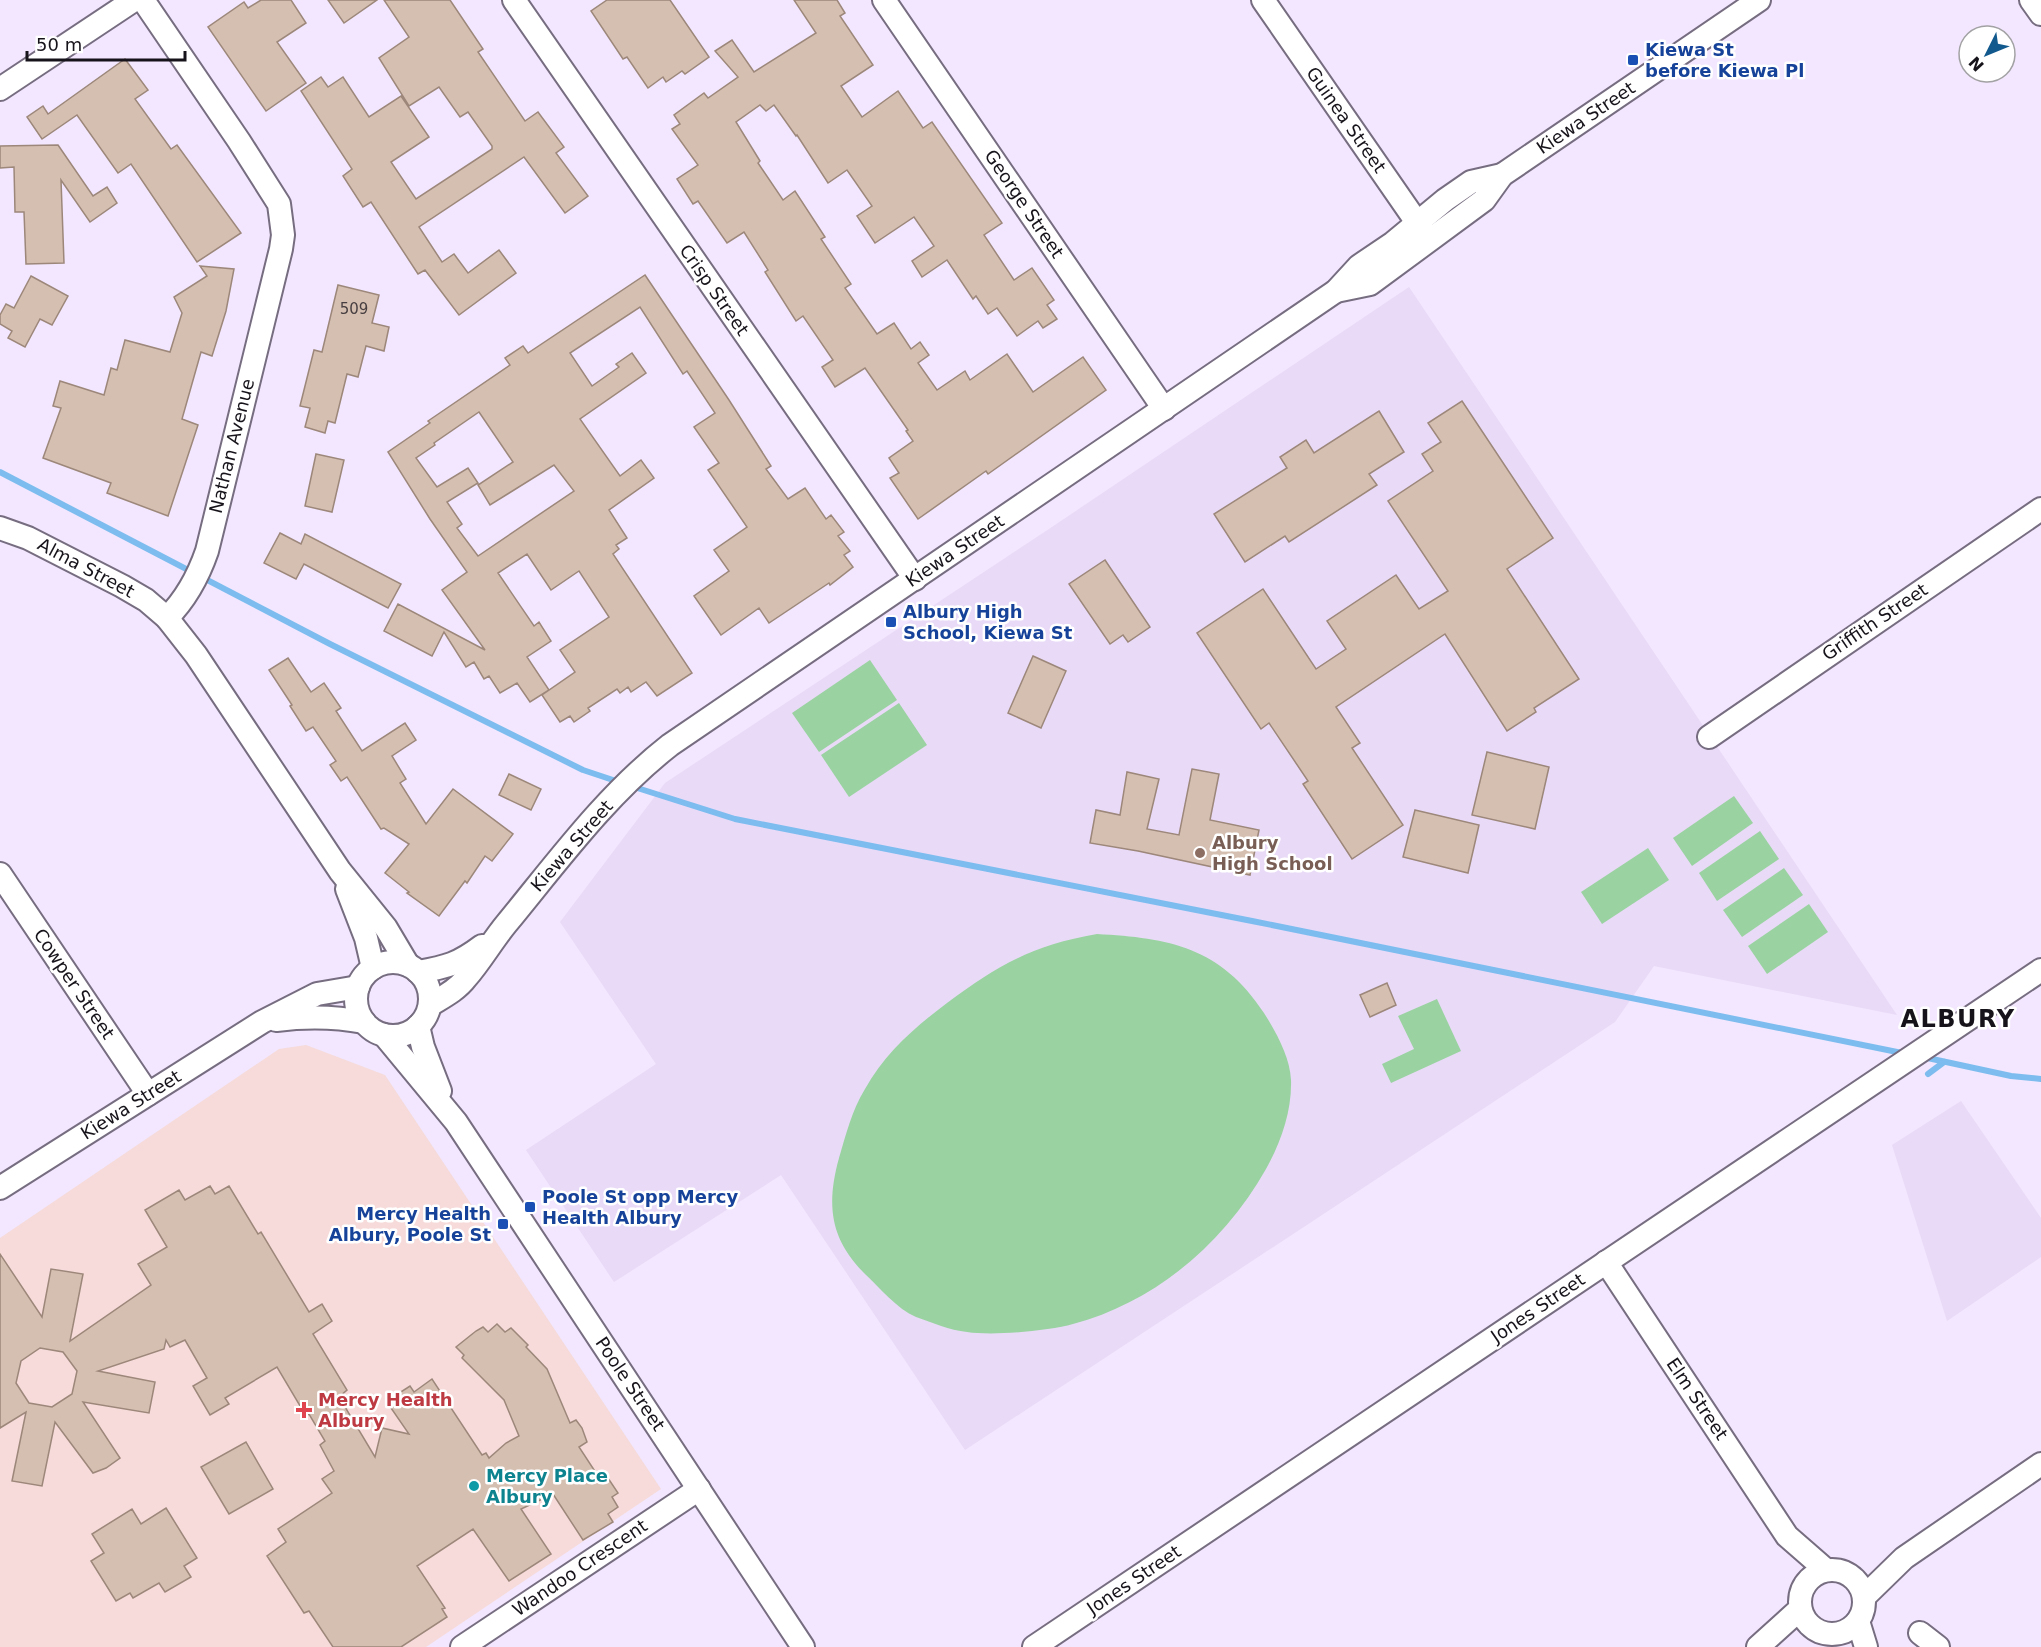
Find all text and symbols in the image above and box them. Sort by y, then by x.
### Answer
scale bar [27,24,184,62]
north arrow [1957,24,2017,84]
text: 50 m [36,34,82,55]
place label: Kiewa St before Kiewa Pl [1645,39,1804,81]
marker: Kiewa St before Kiewa Pl [1626,53,1640,67]
text: N [1965,53,1988,75]
street label: Guinea Street [1302,63,1391,177]
street label: Kiewa Street [1533,77,1639,158]
street label: George Street [980,146,1068,262]
street label: Crisp Street [675,240,753,339]
house number: 509 [340,300,368,318]
street label: Nathan Avenue [205,376,258,515]
street label: Kiewa Street [902,510,1008,591]
street label: Alma Street [34,533,138,602]
street label: Griffith Street [1818,579,1931,665]
place label: Albury High School, Kiewa St [903,601,1073,643]
marker: Albury High School, Kiewa St [884,615,898,629]
street label: Kiewa Street [526,796,617,896]
place label: Albury High School [1212,832,1333,874]
marker: Albury High School [1193,846,1207,860]
street label: Cowper Street [30,925,119,1043]
district label: ALBURY [1900,1005,2016,1033]
street label: Kiewa Street [77,1065,185,1144]
place label: Poole St opp Mercy Health Albury [542,1186,738,1228]
marker: Poole St opp Mercy Health Albury [523,1200,537,1214]
place label: Mercy Health Albury, Poole St [329,1203,491,1245]
marker: Mercy Health Albury, Poole St [496,1217,510,1231]
street label: Jones Street [1486,1269,1589,1347]
street label: Poole Street [591,1333,670,1435]
street label: Elm Street [1662,1354,1732,1444]
place label: Mercy Health Albury [318,1389,453,1431]
marker: Mercy Health Albury [295,1401,313,1419]
place label: Mercy Place Albury [486,1465,608,1507]
marker: Mercy Place Albury [467,1479,481,1493]
street label: Wandoo Crescent [508,1515,651,1620]
street label: Jones Street [1082,1541,1185,1619]

